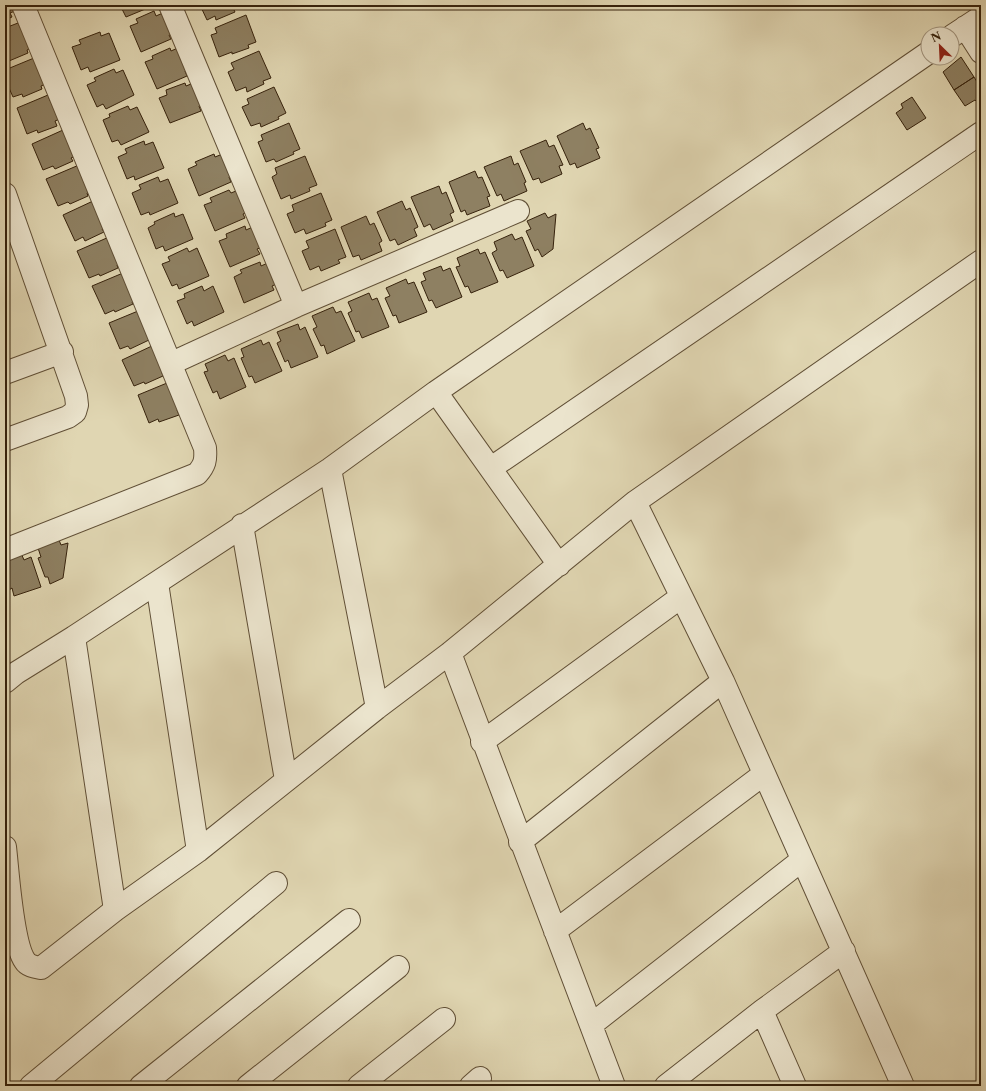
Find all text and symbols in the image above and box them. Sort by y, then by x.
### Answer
north arrow [920,26,960,66]
text: N [929,28,944,45]

